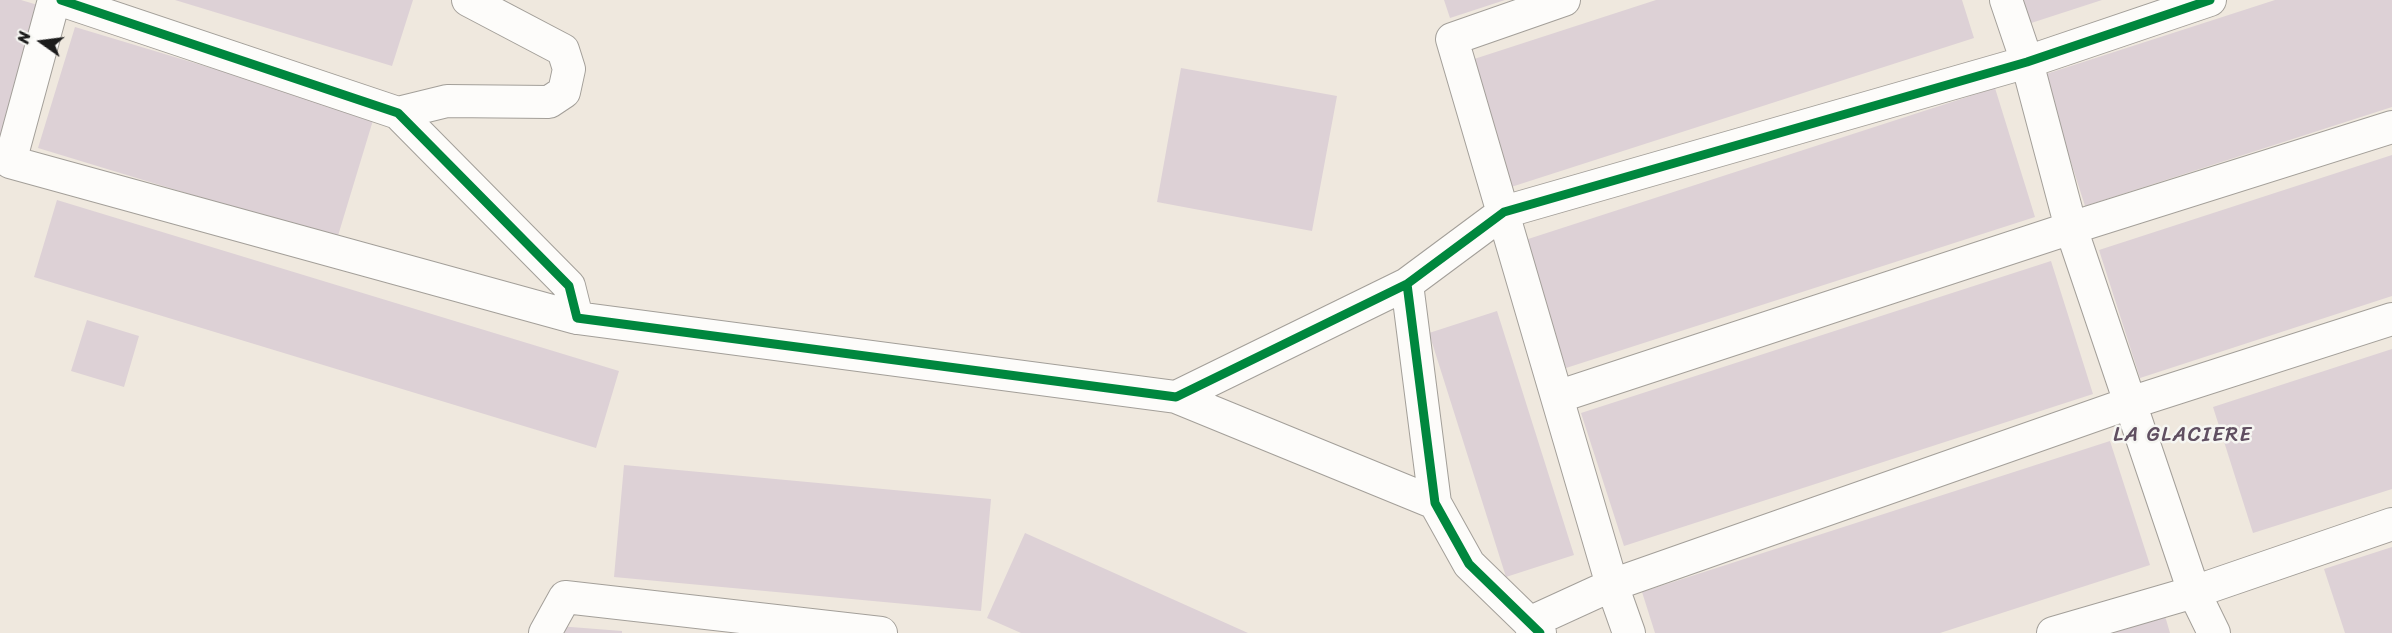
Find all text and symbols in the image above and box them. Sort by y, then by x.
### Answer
north arrow [12,12,72,72]
text: N [9,29,39,46]
district label: LA GLACIERE [2114,423,2252,449]

